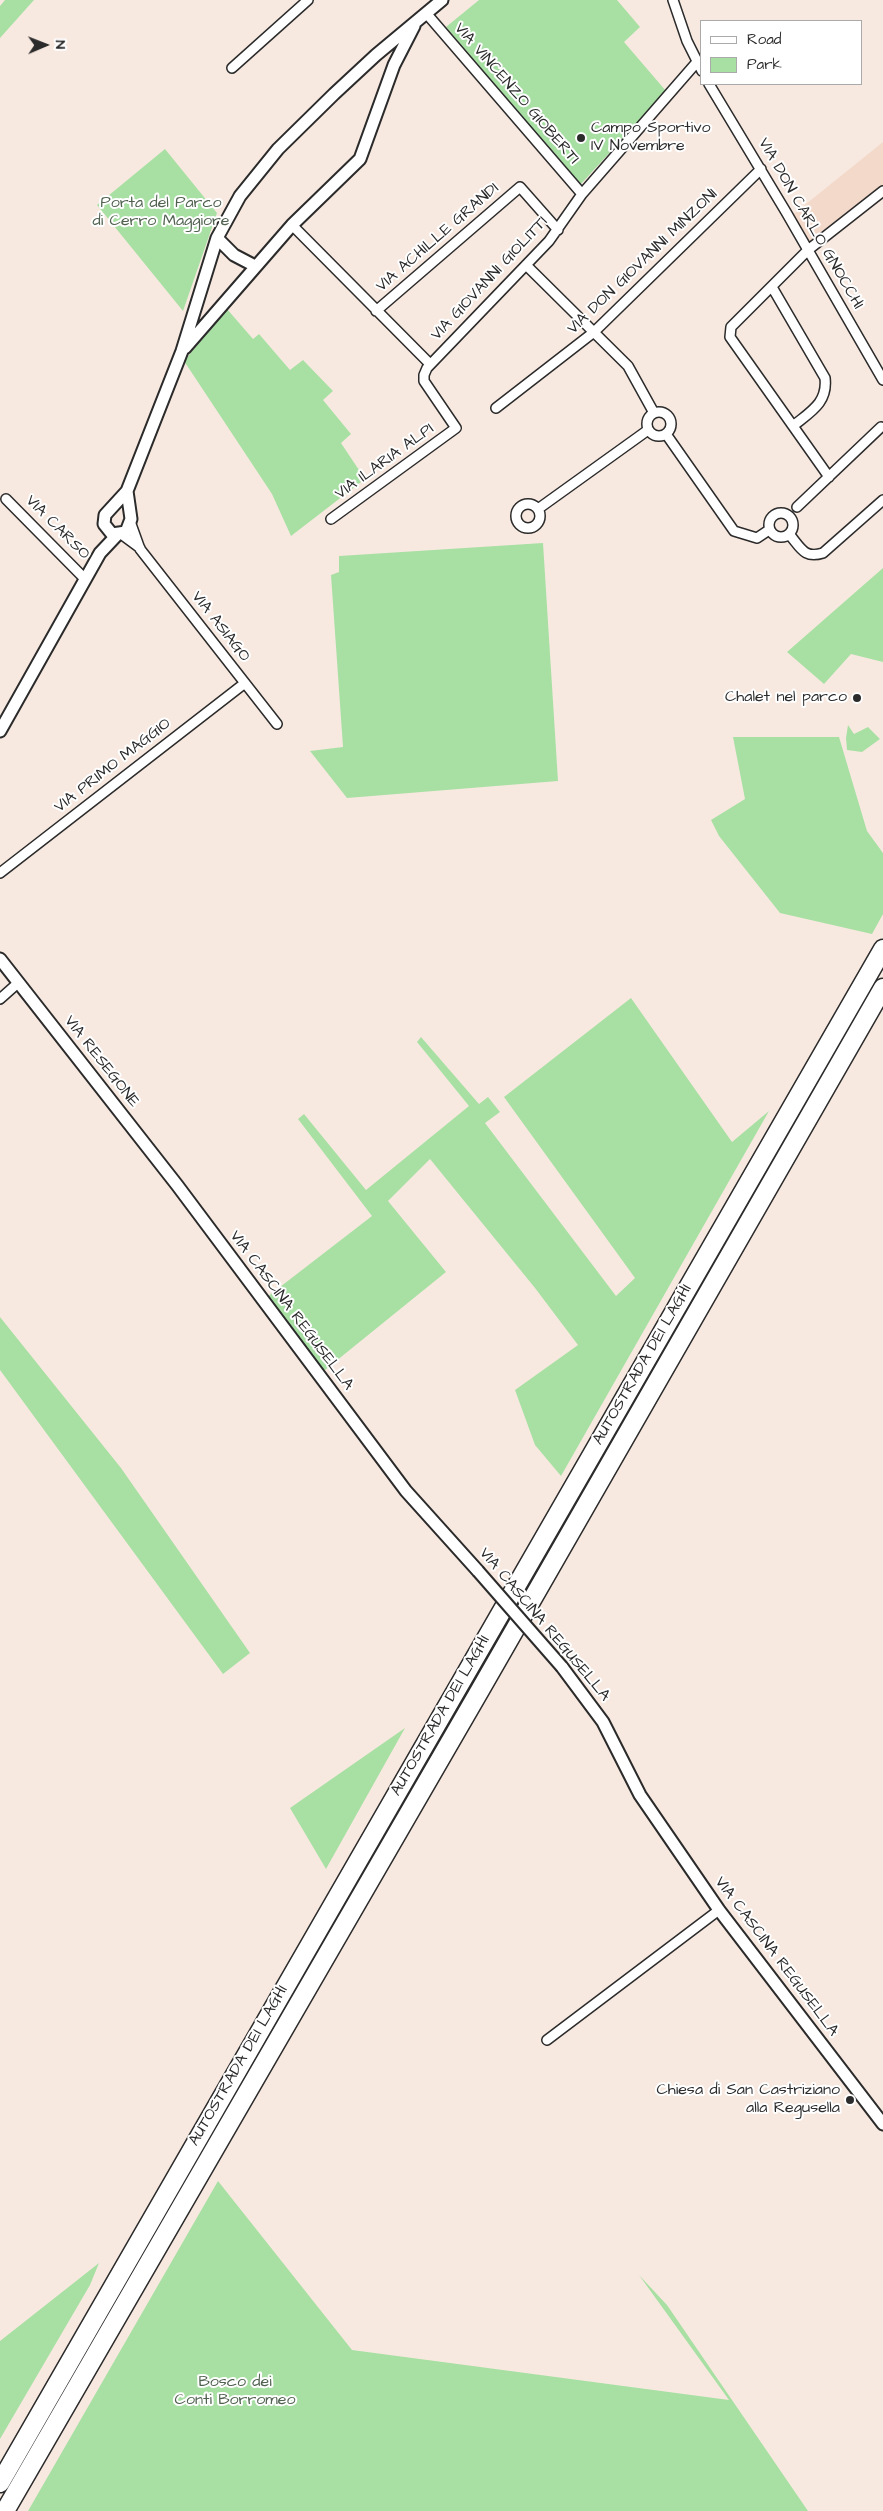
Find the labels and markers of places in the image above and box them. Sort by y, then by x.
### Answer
place label: Campo Sportivo IV Novembre [591,119,710,157]
marker: Campo Sportivo IV Novembre [575,132,587,144]
place label: Chalet nel parco [725,688,847,708]
marker: Chalet nel parco [851,692,863,704]
place label: Chiesa di San Castriziano alla Regusella [657,2081,840,2119]
marker: Chiesa di San Castriziano alla Regusella [844,2094,856,2106]

